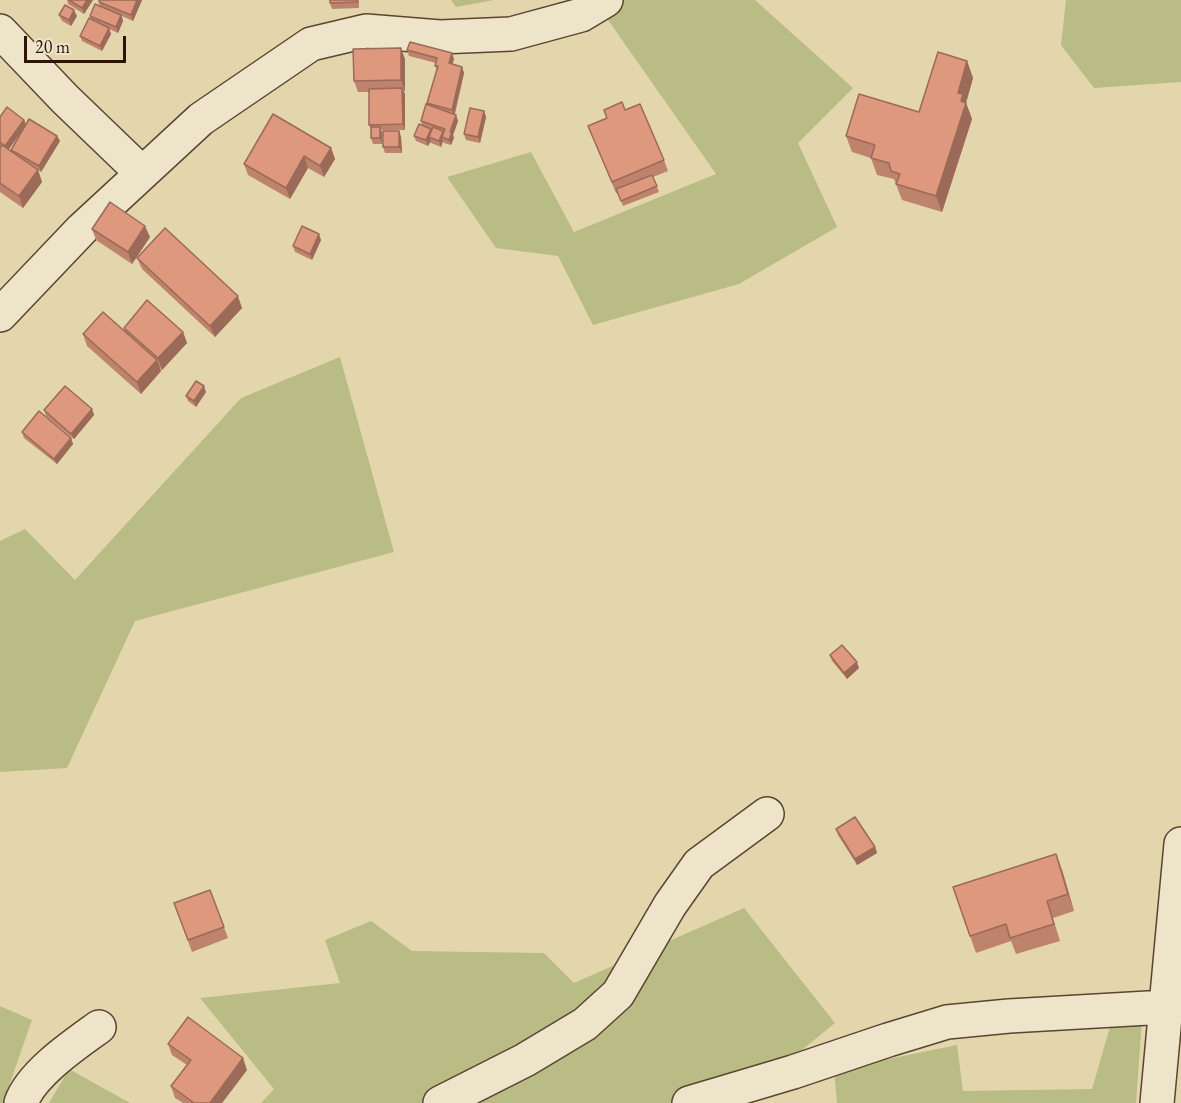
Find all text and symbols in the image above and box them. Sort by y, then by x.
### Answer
scale bar [27,24,129,62]
text: 20 m [35,35,70,58]

